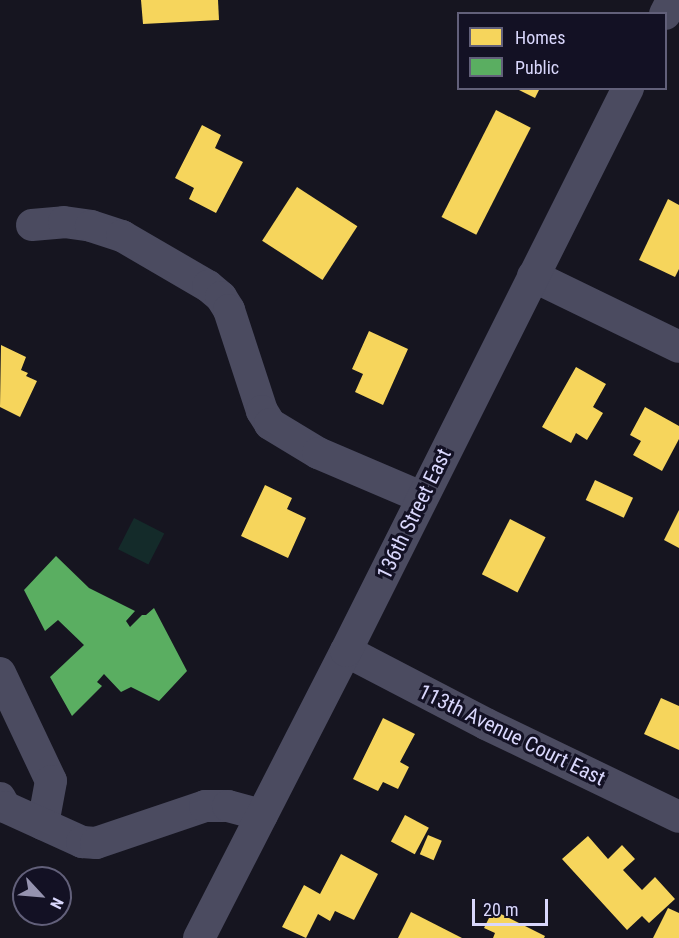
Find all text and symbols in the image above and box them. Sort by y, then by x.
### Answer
legend [457,12,667,90]
text: Homes [515,27,565,48]
text: Public [515,57,559,78]
street label: 136th Street East [371,444,457,584]
street label: 113th Avenue Court East [415,679,609,791]
north arrow [12,866,72,926]
scale bar [475,887,552,925]
text: N [46,895,68,912]
text: 20 m [483,899,518,920]

